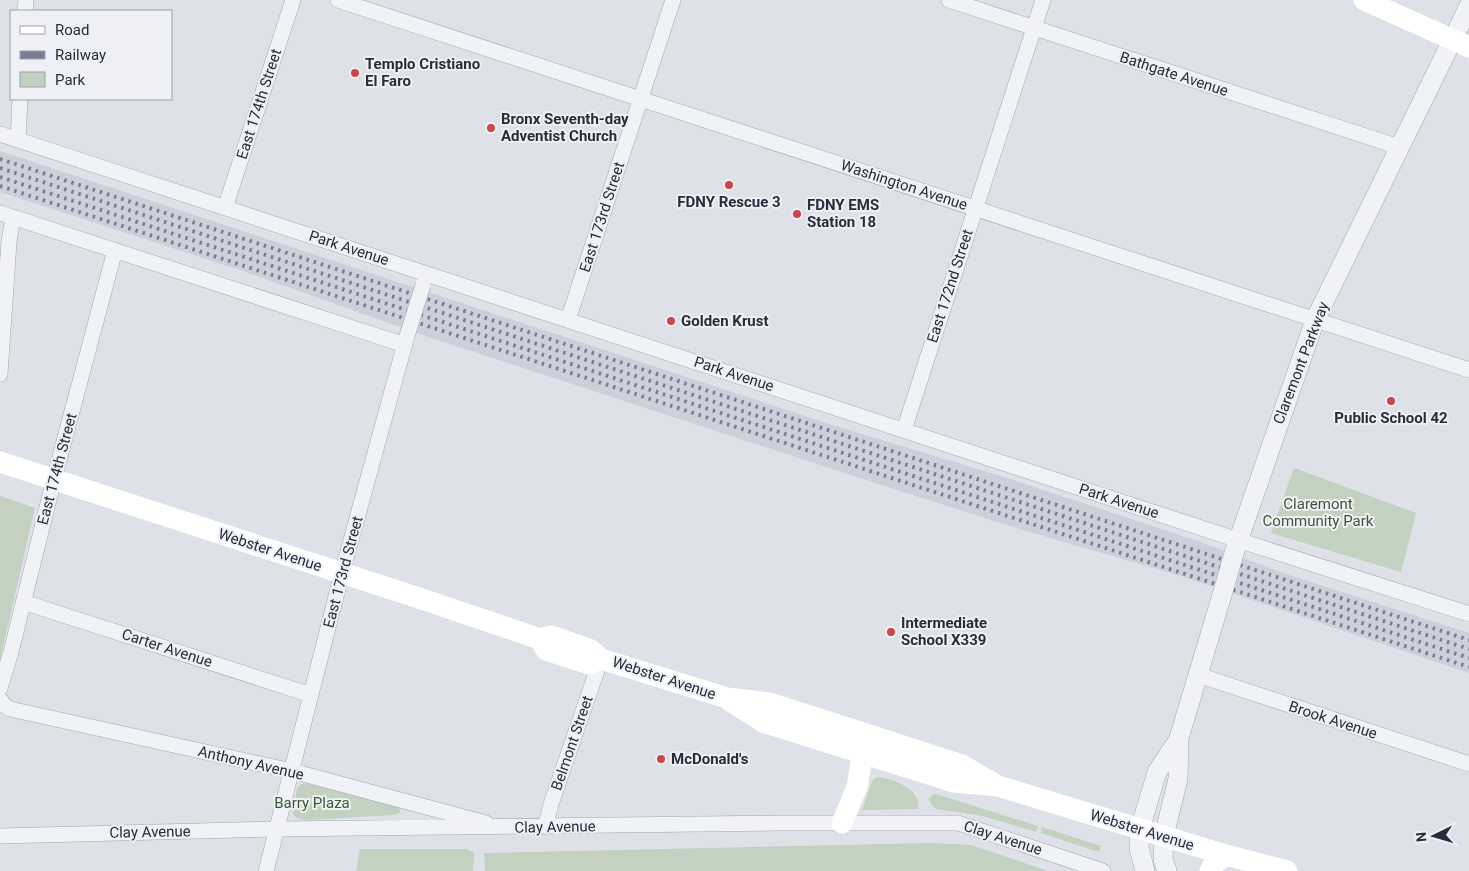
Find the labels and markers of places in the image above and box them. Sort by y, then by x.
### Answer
place label: Templo Cristiano El Faro [365,55,480,90]
marker: Templo Cristiano El Faro [349,67,361,79]
place label: Bronx Seventh-day Adventist Church [501,110,629,145]
marker: Bronx Seventh-day Adventist Church [485,122,497,134]
marker: FDNY Rescue 3 [723,179,735,191]
place label: FDNY Rescue 3 [677,193,781,211]
place label: FDNY EMS Station 18 [807,196,879,231]
marker: FDNY EMS Station 18 [791,208,803,220]
place label: Golden Krust [681,312,769,330]
marker: Golden Krust [665,315,677,327]
marker: Public School 42 [1385,395,1397,407]
place label: Public School 42 [1334,409,1448,427]
place label: Intermediate School X339 [901,614,987,649]
marker: Intermediate School X339 [885,626,897,638]
place label: McDonald's [671,750,749,768]
marker: McDonald's [655,753,667,765]

